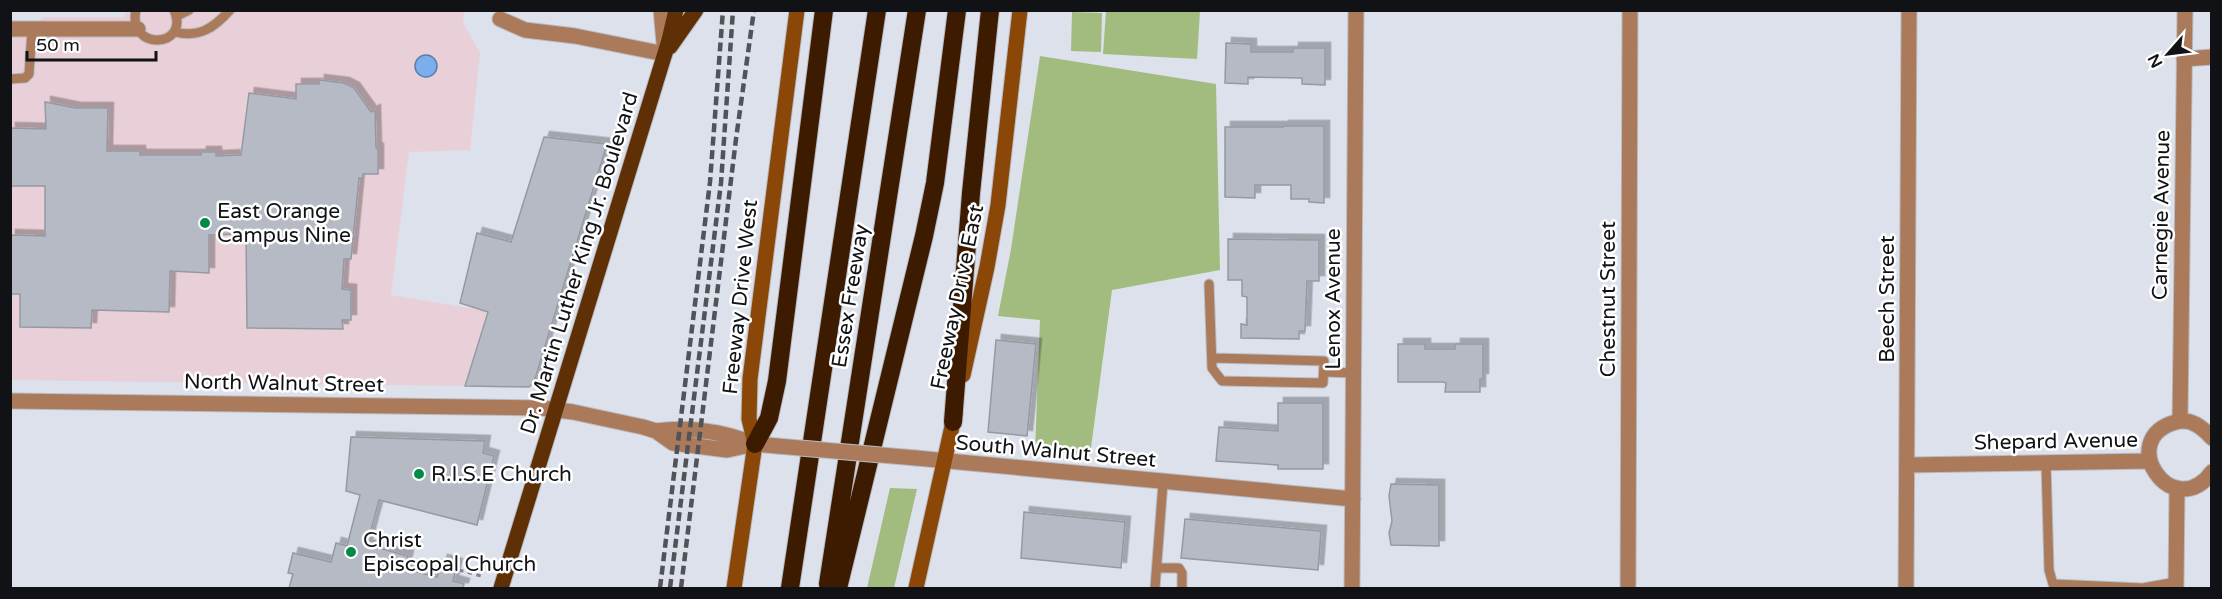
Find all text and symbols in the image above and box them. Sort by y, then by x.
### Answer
scale bar [27,24,156,62]
north arrow [2138,24,2198,84]
text: 50 m [36,34,80,56]
text: N [2144,50,2167,71]
street label: Dr. Martin Luther King Jr. Boulevard [515,89,644,437]
street label: Carnegie Avenue [2148,130,2175,300]
street label: Freeway Drive West [718,198,763,396]
place label: East Orange Campus Nine [217,199,351,248]
street label: Freeway Drive East [926,202,989,392]
marker: East Orange Campus Nine [198,216,212,230]
street label: Chestnut Street [1596,221,1621,377]
street label: Essex Freeway [827,223,874,370]
street label: Lenox Avenue [1321,228,1346,370]
street label: Beech Street [1875,235,1900,363]
street label: North Walnut Street [184,369,384,398]
street label: Shepard Avenue [1974,428,2138,455]
street label: South Walnut Street [955,430,1157,473]
place label: R.I.S.E Church [431,462,572,487]
marker: R.I.S.E Church [412,467,426,481]
place label: Christ Episcopal Church [363,528,536,577]
marker: Christ Episcopal Church [344,545,358,559]

